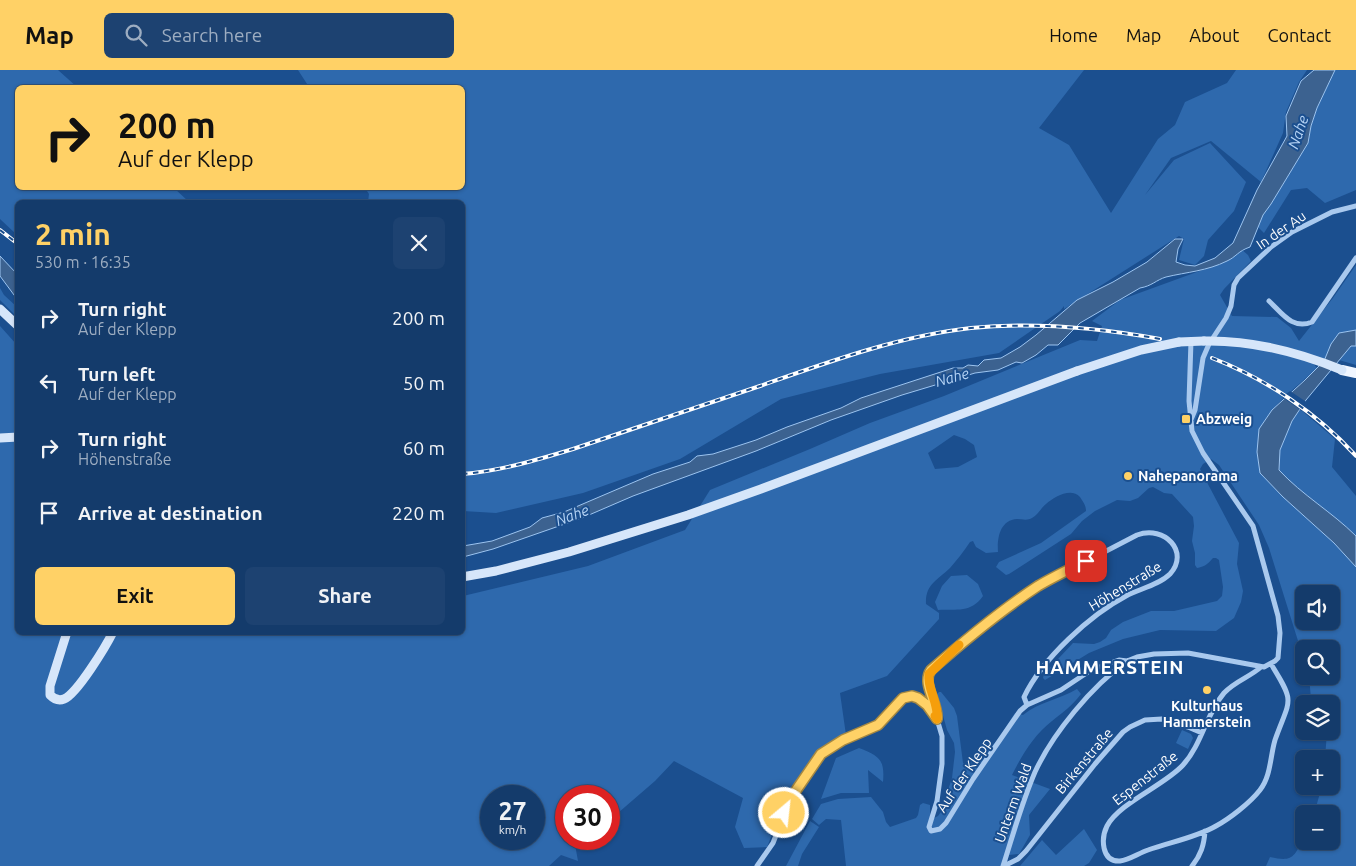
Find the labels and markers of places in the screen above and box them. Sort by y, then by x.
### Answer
place label: Abzweig [1196,411,1252,427]
marker: Abzweig [1180,413,1192,425]
place label: Nahepanorama [1138,468,1238,484]
marker: Nahepanorama [1122,470,1134,482]
pin [1065,540,1107,582]
marker: Kulturhaus Hammerstein [1201,684,1213,696]
place label: Kulturhaus Hammerstein [1163,698,1251,730]

